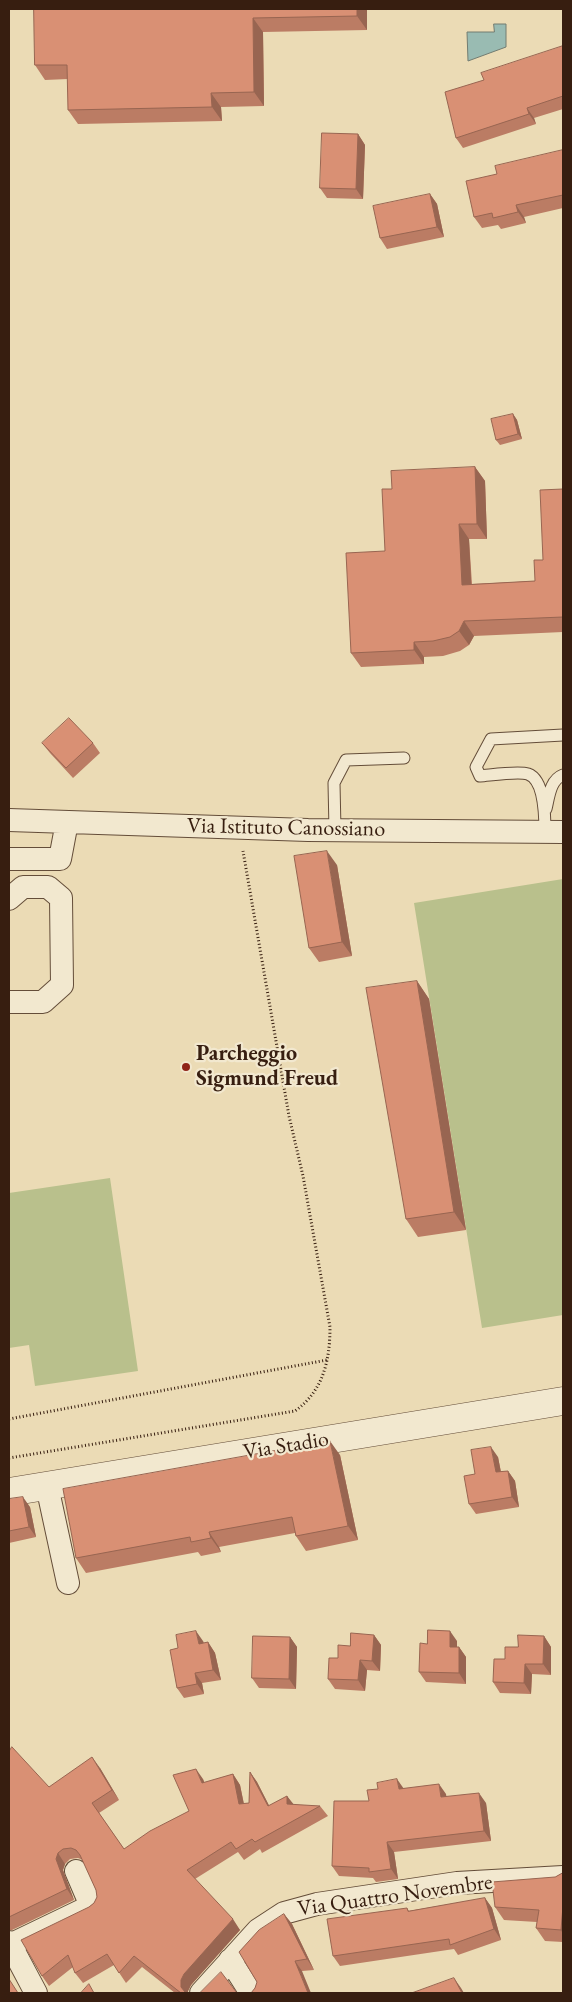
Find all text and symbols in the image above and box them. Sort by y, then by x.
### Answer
street label: Via Istituto Canossiano [187,813,385,843]
place label: Parcheggio Sigmund Freud [196,1041,338,1092]
marker: Parcheggio Sigmund Freud [180,1061,192,1073]
street label: Via Stadio [241,1426,331,1466]
street label: Via Quattro Novembre [296,1869,494,1923]

